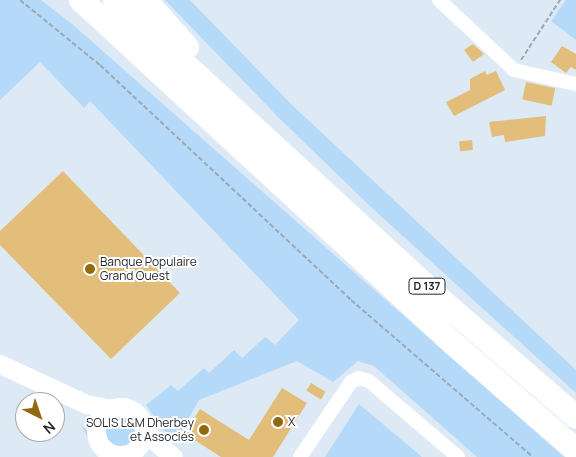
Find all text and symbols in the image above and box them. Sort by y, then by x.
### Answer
place label: Banque Populaire Grand Ouest [100,255,197,283]
marker: Banque Populaire Grand Ouest [84,263,96,275]
road number: D 137 [408,278,446,294]
north arrow [15,392,65,442]
place label: X [288,415,295,429]
place label: SOLIS L&M Dherbey et Associés [86,416,194,444]
marker: X [272,416,284,428]
text: N [39,417,60,438]
marker: SOLIS L&M Dherbey et Associés [198,424,210,436]

